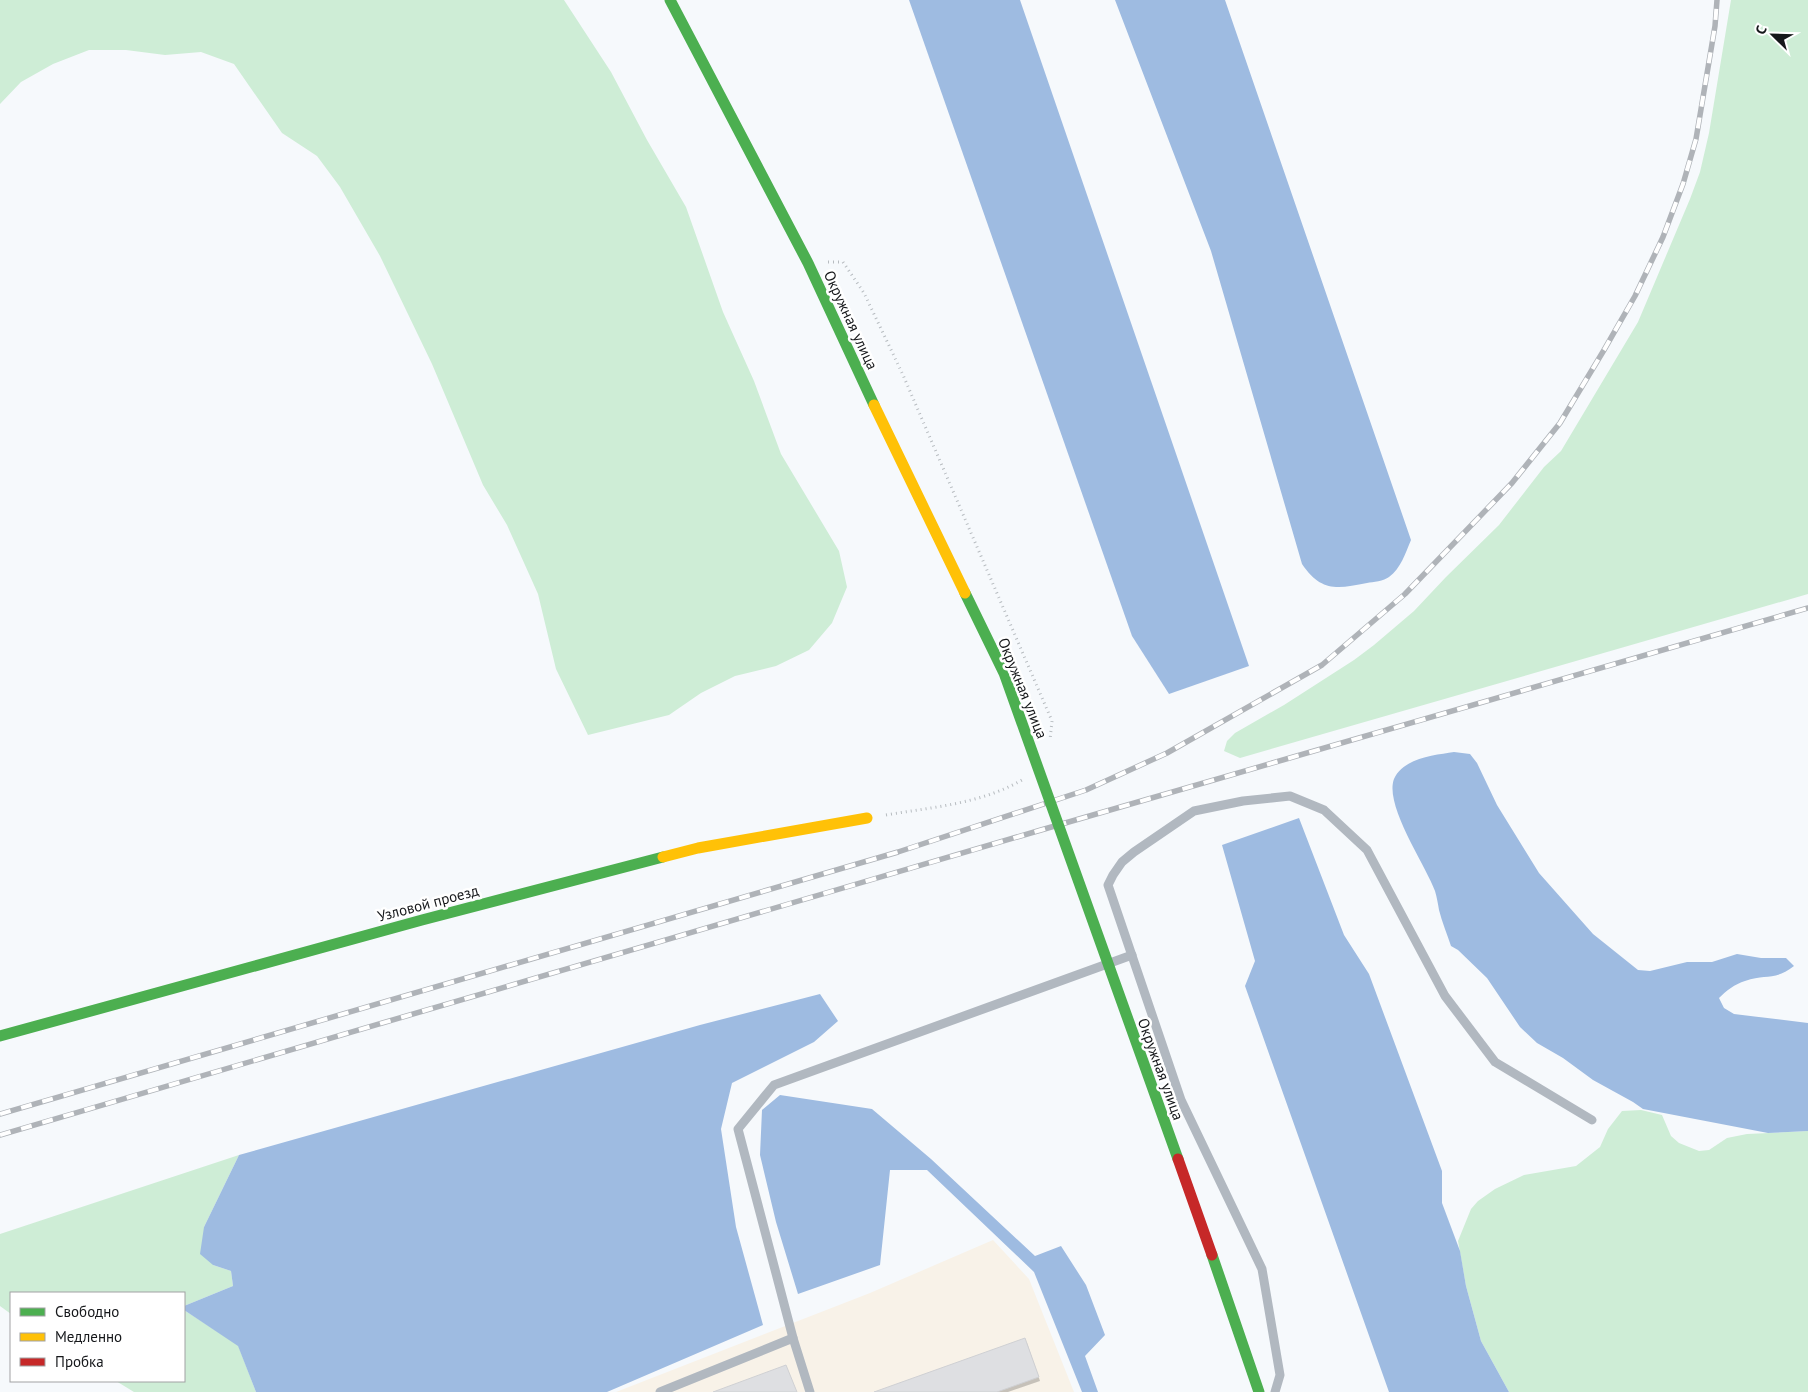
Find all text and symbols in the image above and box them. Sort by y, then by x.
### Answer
north arrow [1748,10,1798,60]
text: С [1751,23,1771,37]
street label: Окружная улица [820,267,882,373]
street label: Окружная улица [994,635,1052,741]
street label: Узловой проезд [375,880,481,926]
street label: Окружная улица [1134,1015,1188,1123]
legend [10,1292,185,1382]
text: Свободно [55,1302,119,1321]
text: Медленно [55,1327,122,1346]
text: Пробка [55,1352,104,1371]

